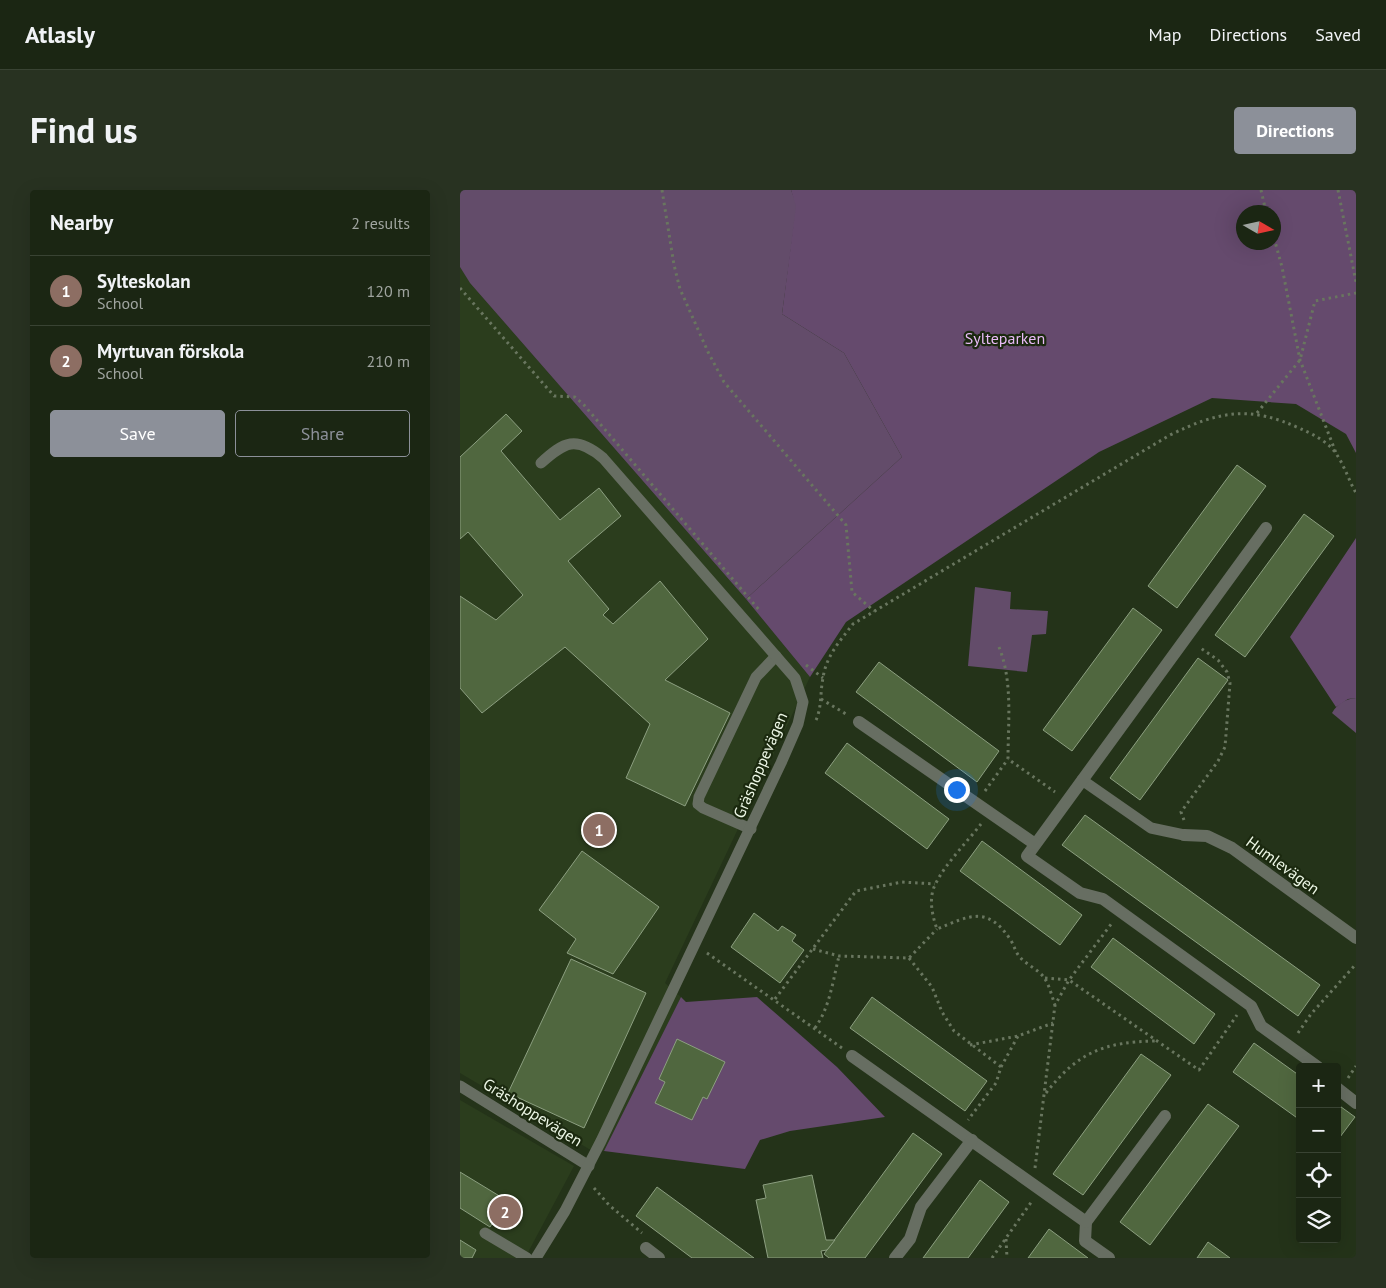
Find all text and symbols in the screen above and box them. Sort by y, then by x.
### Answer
text: Atlasly [25,19,95,50]
text: Map [1149,23,1181,46]
text: Directions [1209,23,1287,46]
text: Saved [1315,23,1361,46]
text: Find us [30,107,138,153]
button: Directions [1234,107,1356,154]
north arrow [1236,205,1281,250]
text: Nearby [50,209,113,236]
text: 2 results [351,213,410,233]
text: Sylteskolan [97,269,191,293]
text: 1 [61,281,71,301]
text: 120 m [367,281,410,301]
text: School [97,293,143,313]
park label: Sylteparken [965,328,1045,348]
text: Myrtuvan förskola [97,339,244,363]
text: 2 [61,351,71,371]
text: 210 m [367,351,410,371]
text: School [97,363,143,383]
button: Save [50,410,225,457]
button: Share [235,410,410,457]
street label: Gräshoppevägen [729,709,791,821]
your location [944,777,970,803]
pin: 1 [583,811,615,849]
street label: Humlevägen [1242,832,1324,898]
map controls [1296,1063,1341,1243]
button: + [1296,1063,1341,1108]
street label: Gräshoppevägen [480,1073,586,1151]
button: − [1296,1108,1341,1153]
button: locate [1296,1153,1341,1198]
pin: 2 [489,1193,521,1231]
button: layers [1296,1198,1341,1243]

